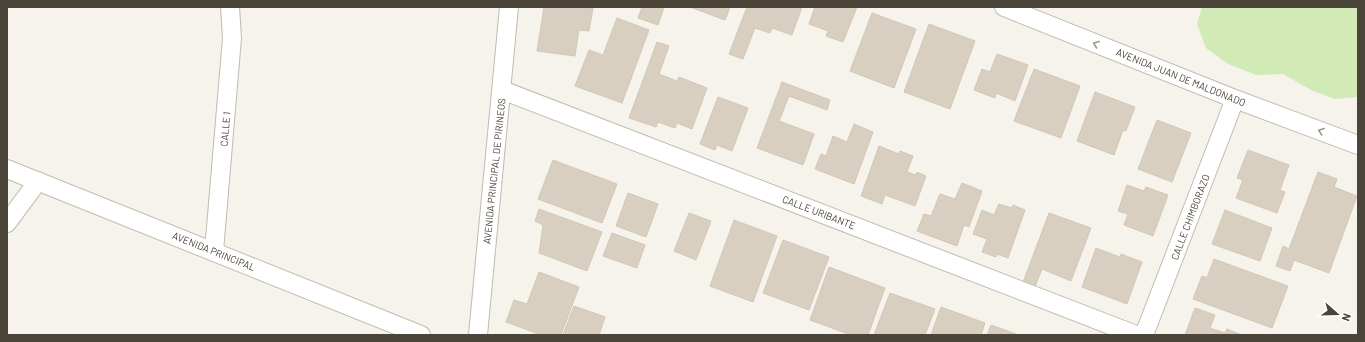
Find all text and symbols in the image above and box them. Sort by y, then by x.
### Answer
one-way arrow [1092,40,1099,48]
street label: AVENIDA JUAN DE MALDONADO [1115,45,1247,109]
street label: AVENIDA PRINCIPAL DE PIRINEOS [480,97,508,244]
street label: CALLE 1 [217,111,233,147]
one-way arrow [1318,127,1325,136]
street label: CALLE CHIMBORAZO [1168,172,1212,262]
street label: CALLE URIBANTE [781,193,857,231]
street label: AVENIDA PRINCIPAL [171,229,257,273]
north arrow [1317,294,1357,334]
text: N [1340,312,1354,323]

